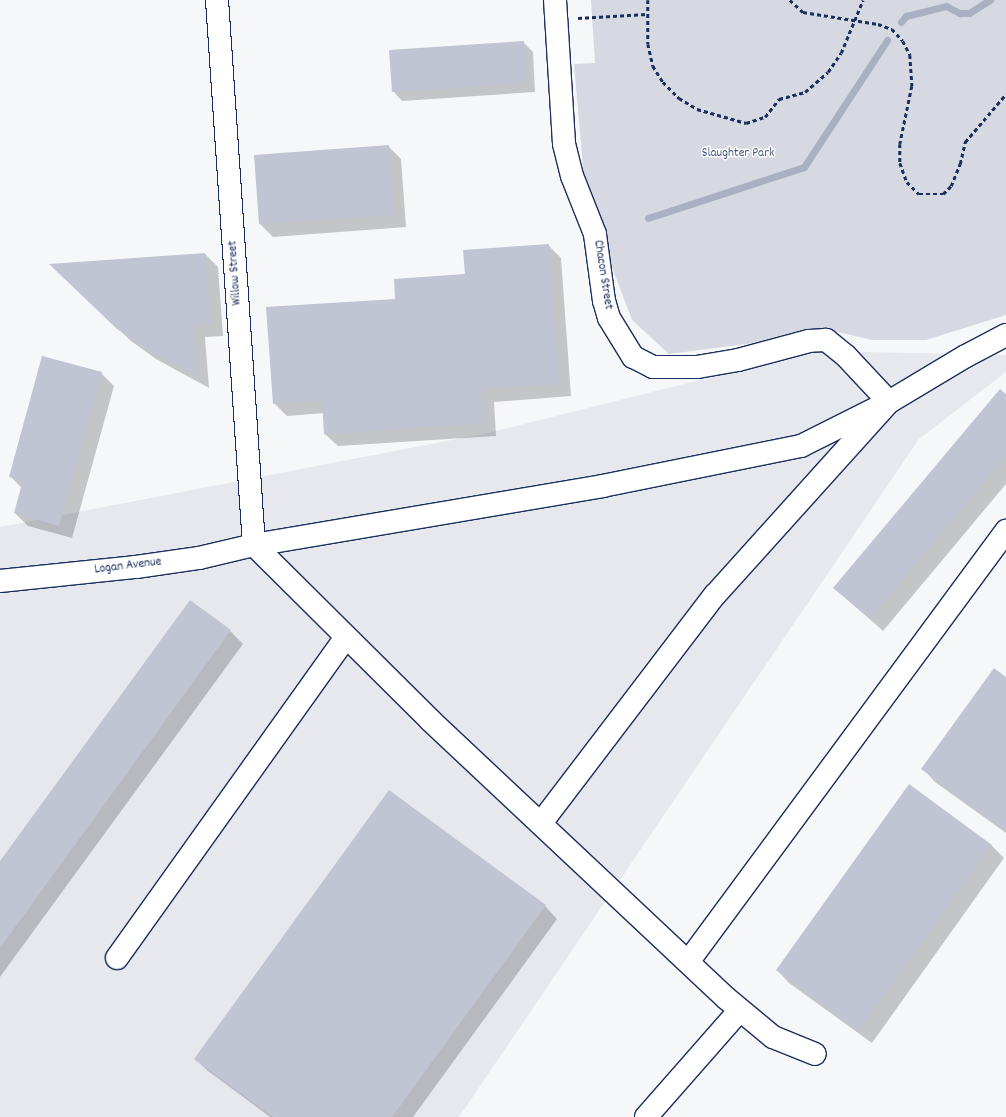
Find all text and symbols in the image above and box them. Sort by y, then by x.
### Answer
park label: Slaughter Park [702,146,774,162]
street label: Chacon Street [589,239,615,311]
street label: Willow Street [226,240,246,306]
street label: Logan Avenue [94,555,162,579]

